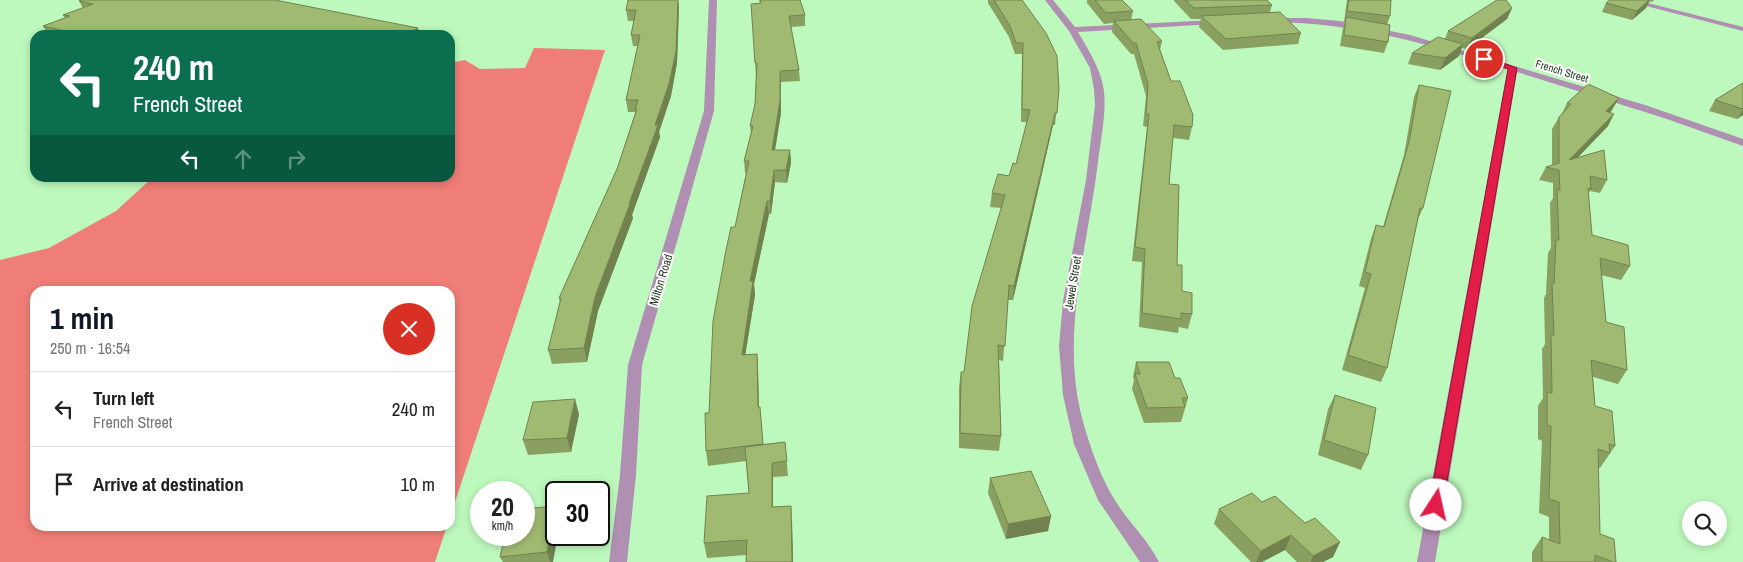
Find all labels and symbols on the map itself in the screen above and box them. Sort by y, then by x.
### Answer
pin [1463,38,1505,80]
street label: French Street [1534,56,1591,86]
street label: Milton Road [646,252,676,308]
street label: Jewel Street [1061,255,1085,311]
position arrow [1409,478,1461,530]
speed limit sign: 30 [545,481,610,546]

